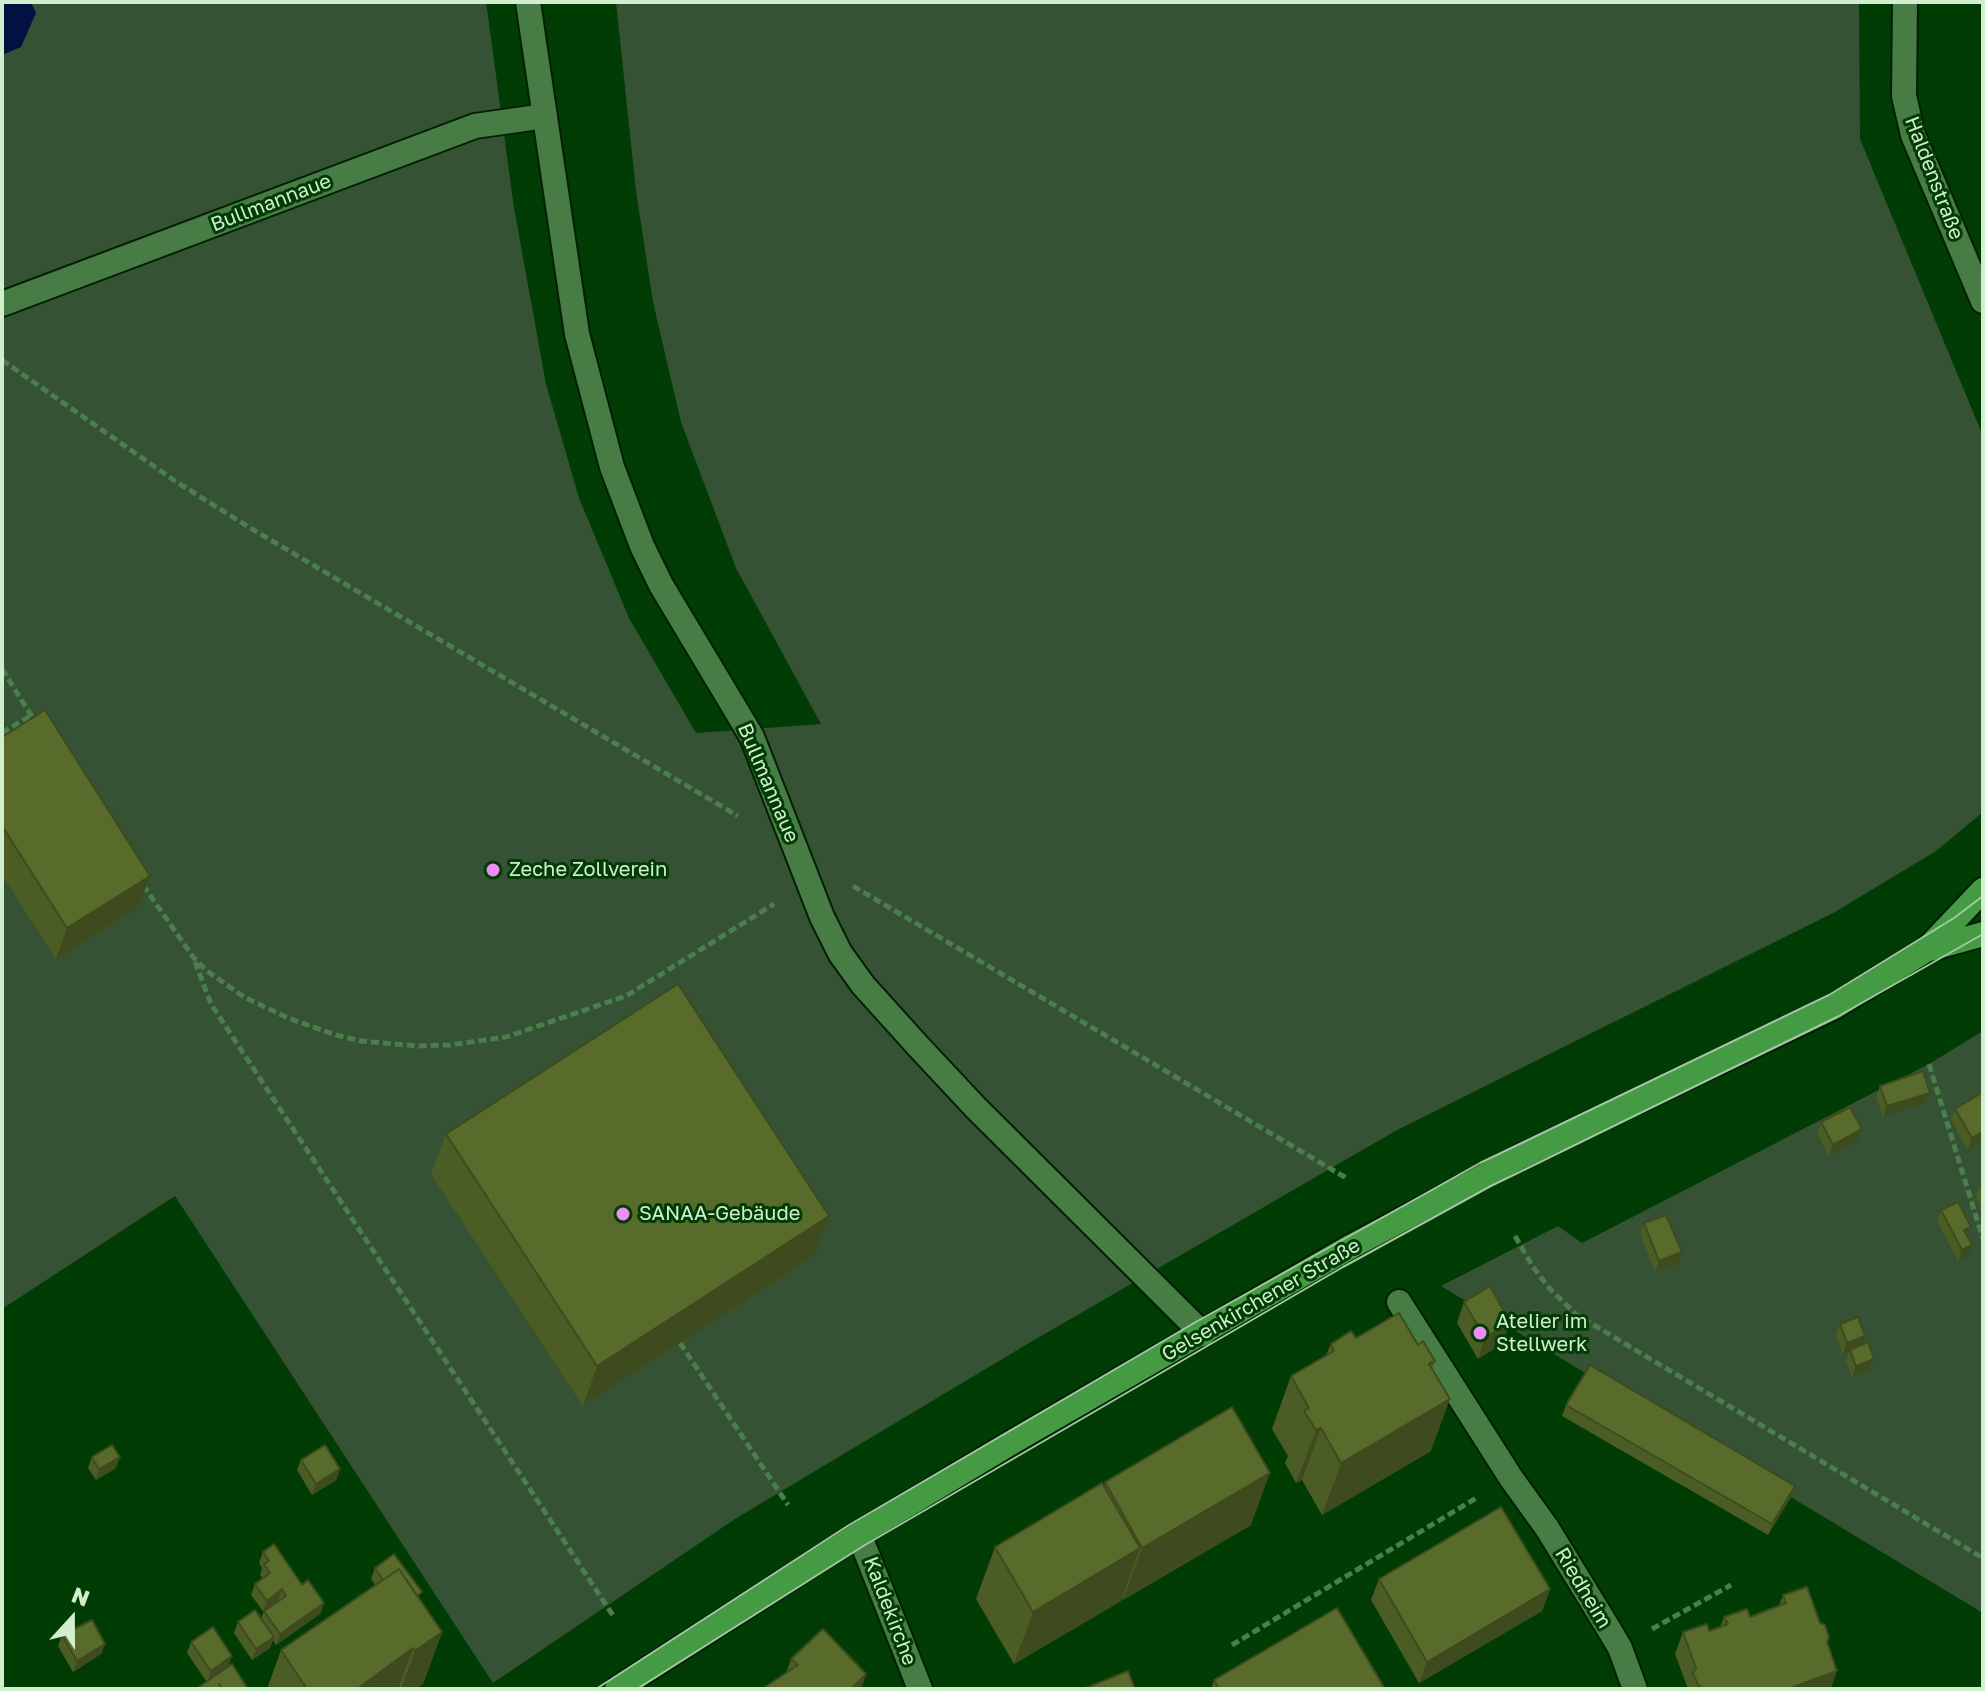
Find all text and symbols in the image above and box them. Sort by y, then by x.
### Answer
street label: Haldenstraße [1900,113,1968,243]
street label: Bullmannaue [207,169,335,237]
street label: Bullmannaue [732,720,804,846]
place label: Zeche Zollverein [509,858,667,882]
marker: Zeche Zollverein [484,861,502,879]
place label: SANAA-Gebäude [639,1202,800,1226]
marker: SANAA-Gebäude [614,1205,632,1223]
street label: Gelsenkirchener Straße [1158,1233,1364,1367]
place label: Atelier im Stellwerk [1496,1310,1587,1357]
marker: Atelier im Stellwerk [1471,1324,1489,1342]
street label: Riedheim [1550,1543,1616,1633]
street label: Kaldekirche [858,1553,922,1669]
north arrow [32,1579,112,1659]
text: N [68,1581,93,1612]

